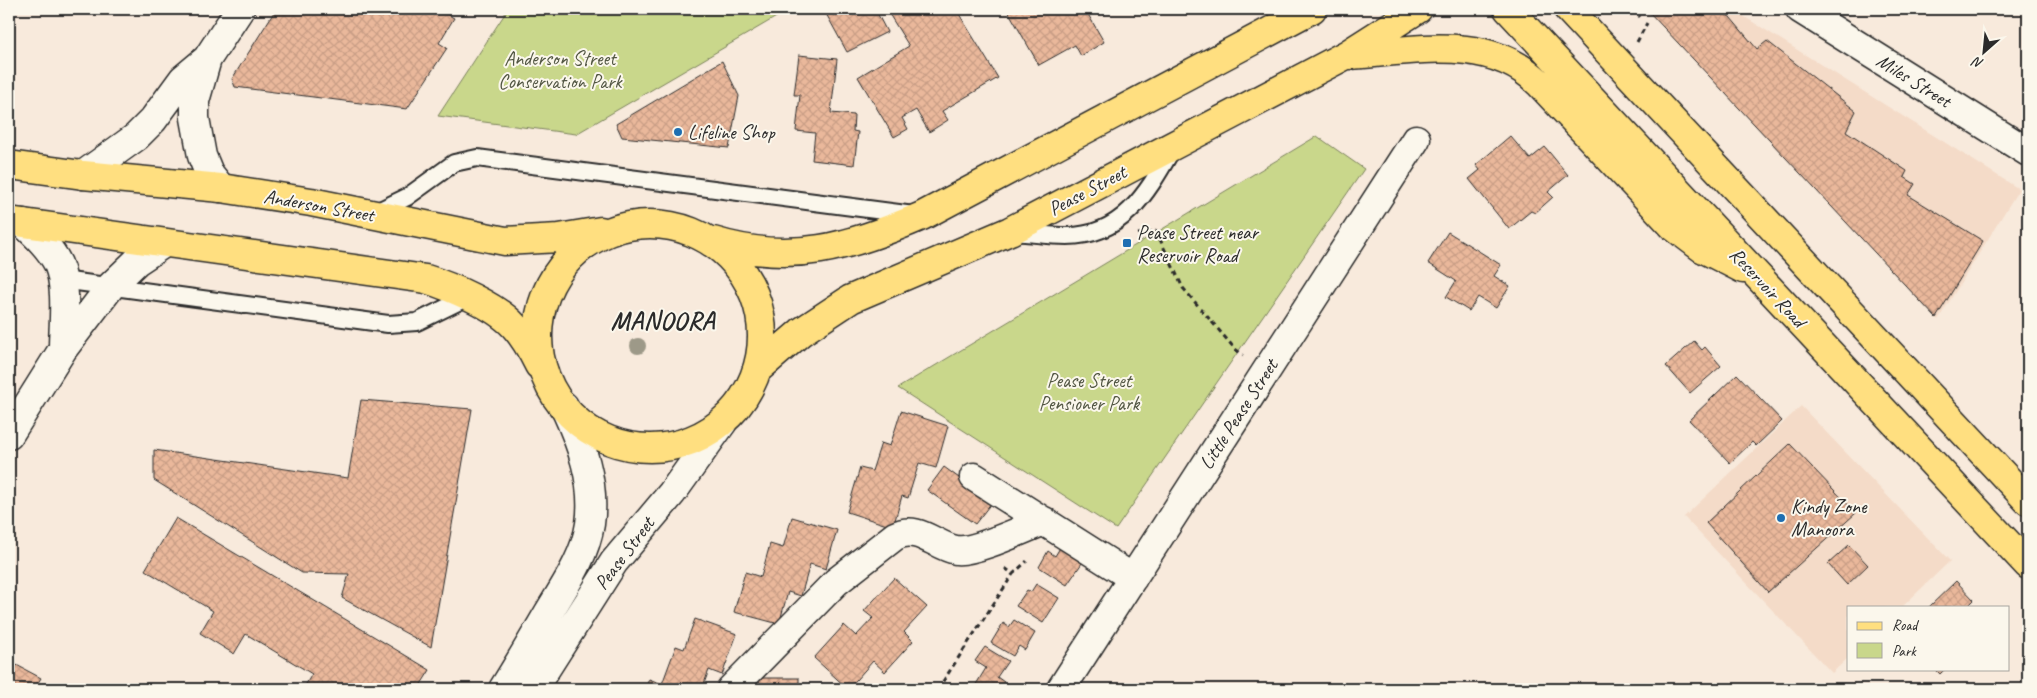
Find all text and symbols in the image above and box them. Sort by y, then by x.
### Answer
north arrow [1960,28,2010,78]
park label: Anderson Street Conservation Park [498,46,623,94]
street label: Miles Street [1872,48,1958,114]
text: N [1969,53,1986,73]
place label: Lifeline Shop [688,120,776,145]
marker: Lifeline Shop [672,126,684,138]
street label: Pease Street [1044,158,1133,221]
street label: Anderson Street [262,184,378,228]
place label: Pease Street near Reservoir Road [1137,220,1260,268]
marker: Pease Street near Reservoir Road [1121,237,1133,249]
street label: Reservoir Road [1724,242,1813,335]
district label: MANOORA [611,305,716,337]
street label: Little Pease Street [1194,353,1285,474]
park label: Pease Street Pensioner Park [1039,368,1141,416]
place label: Kindy Zone Manoora [1791,494,1868,542]
street label: Pease Street [589,510,661,595]
marker: Kindy Zone Manoora [1775,512,1787,524]
legend [1847,606,2010,670]
text: Road [1892,616,1919,635]
text: Park [1892,642,1917,661]

